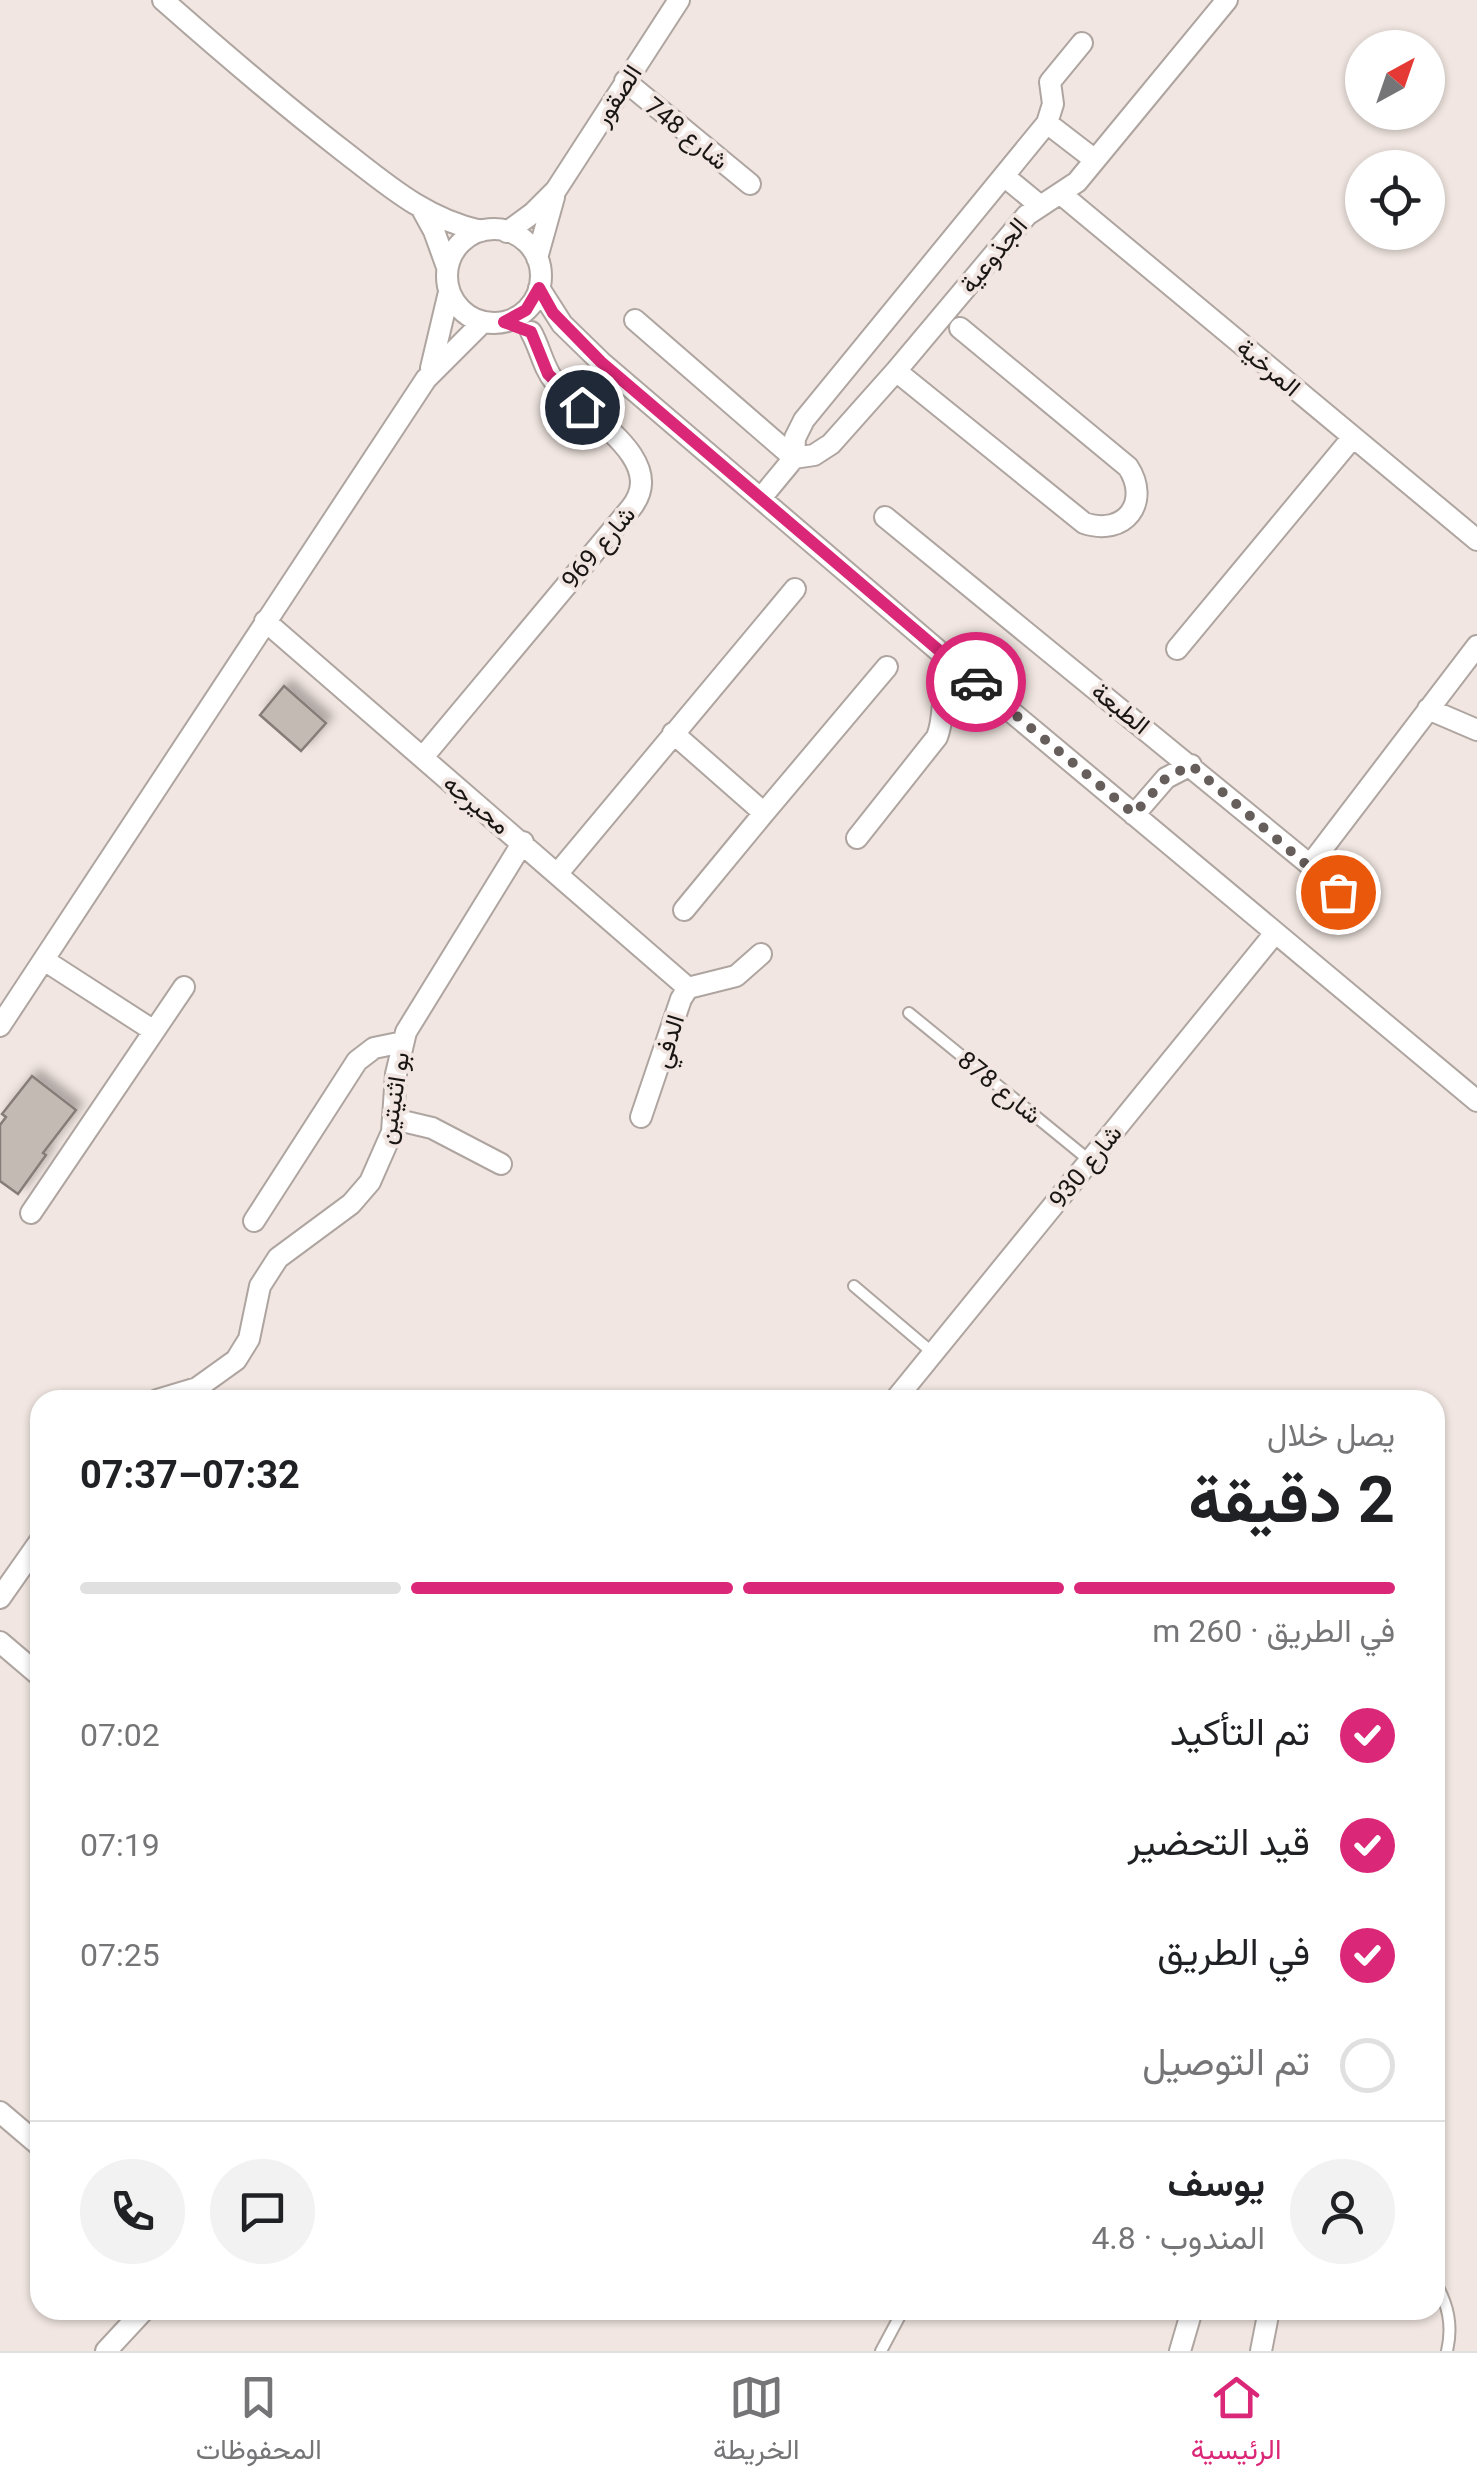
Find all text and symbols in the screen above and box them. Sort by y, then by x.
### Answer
north arrow [1345,30,1445,130]
map controls [1345,30,1445,250]
street label: الصقور [587,59,649,132]
street label: شارع 748 [638,91,734,177]
button: locate [1345,150,1445,250]
street label: الجذوعية [954,212,1034,300]
street label: المرخية [1230,333,1306,403]
pin [540,365,625,450]
icon: home [555,380,610,435]
street label: شارع 969 [556,500,643,596]
courier [926,632,1026,732]
icon: car [949,655,1004,710]
street label: الطبعة [1086,676,1155,740]
street label: محيرجه [437,768,516,841]
pin [1296,850,1381,935]
icon: bag [1311,865,1366,920]
street label: الدفي [647,1011,696,1073]
street label: شارع 878 [951,1045,1047,1131]
street label: بو اثنيتين [372,1050,416,1147]
street label: شارع 930 [1043,1119,1129,1215]
text: يصل خلال [1267,1416,1395,1454]
text: 07:32–07:37 [80,1453,300,1497]
text: 2 دقيقة [1188,1462,1395,1538]
text: في الطريق · 260 m [1152,1612,1395,1650]
icon: check [1340,1708,1395,1763]
text: تم التأكيد [1170,1710,1310,1754]
text: 07:02 [80,1716,160,1754]
icon: check [1340,1818,1395,1873]
text: قيد التحضير [1127,1820,1310,1864]
text: 07:19 [80,1826,160,1864]
icon: check [1340,1928,1395,1983]
text: في الطريق [1157,1930,1310,1974]
text: 07:25 [80,1936,160,1974]
text: تم التوصيل [1142,2040,1310,2084]
button: phone [80,2159,185,2264]
button: chat [210,2159,315,2264]
button: person [1290,2159,1395,2264]
text: يوسف [1168,2161,1265,2205]
text: المندوب · 4.8 [1091,2219,1265,2257]
tab: المحفوظات [196,2370,322,2474]
tab: الخريطة [713,2370,800,2474]
tab: الرئيسية [1191,2370,1281,2474]

